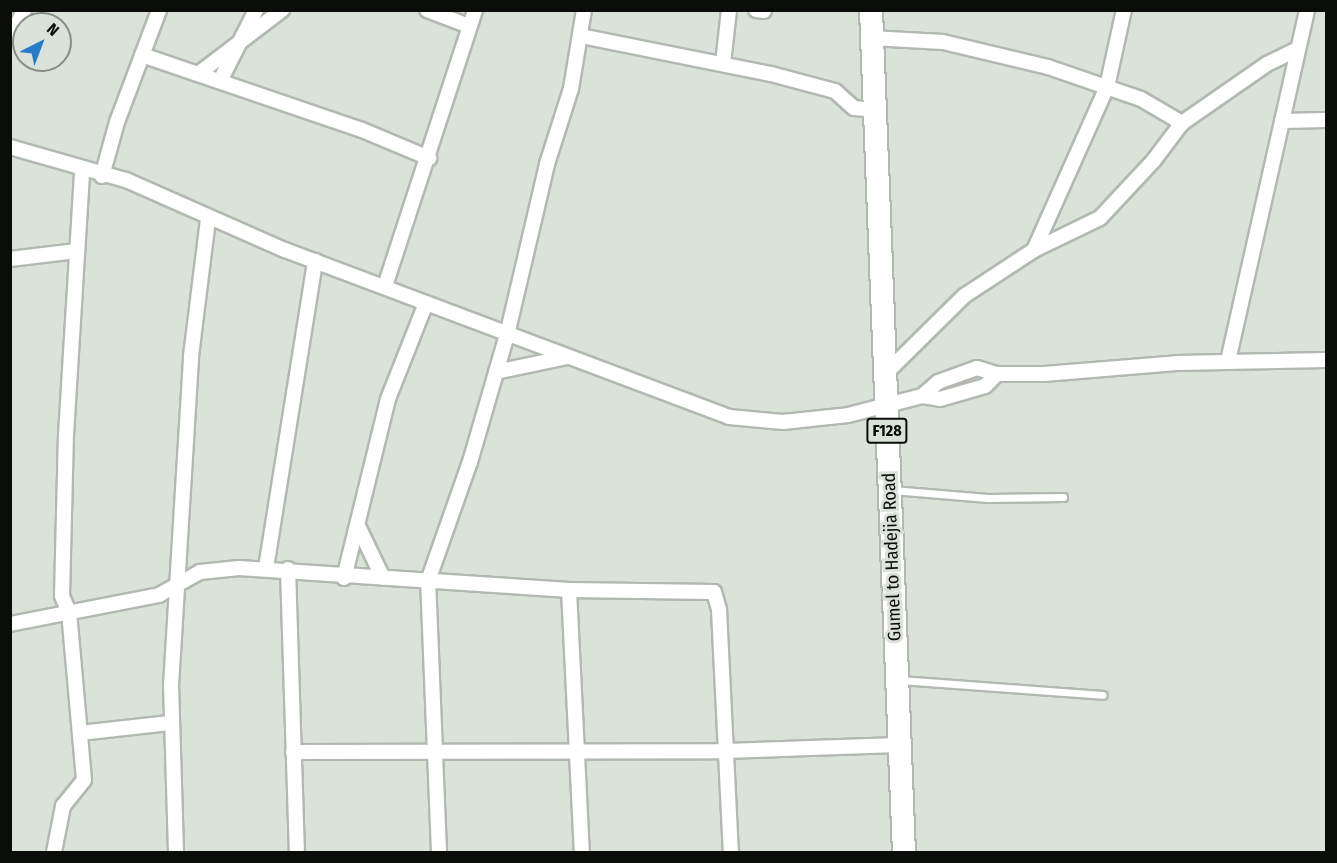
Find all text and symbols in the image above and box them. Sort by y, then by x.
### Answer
north arrow [12,12,72,72]
text: N [43,19,63,40]
road number: F128 [866,418,908,444]
street label: Gumel to Hadejia Road [878,472,906,642]

